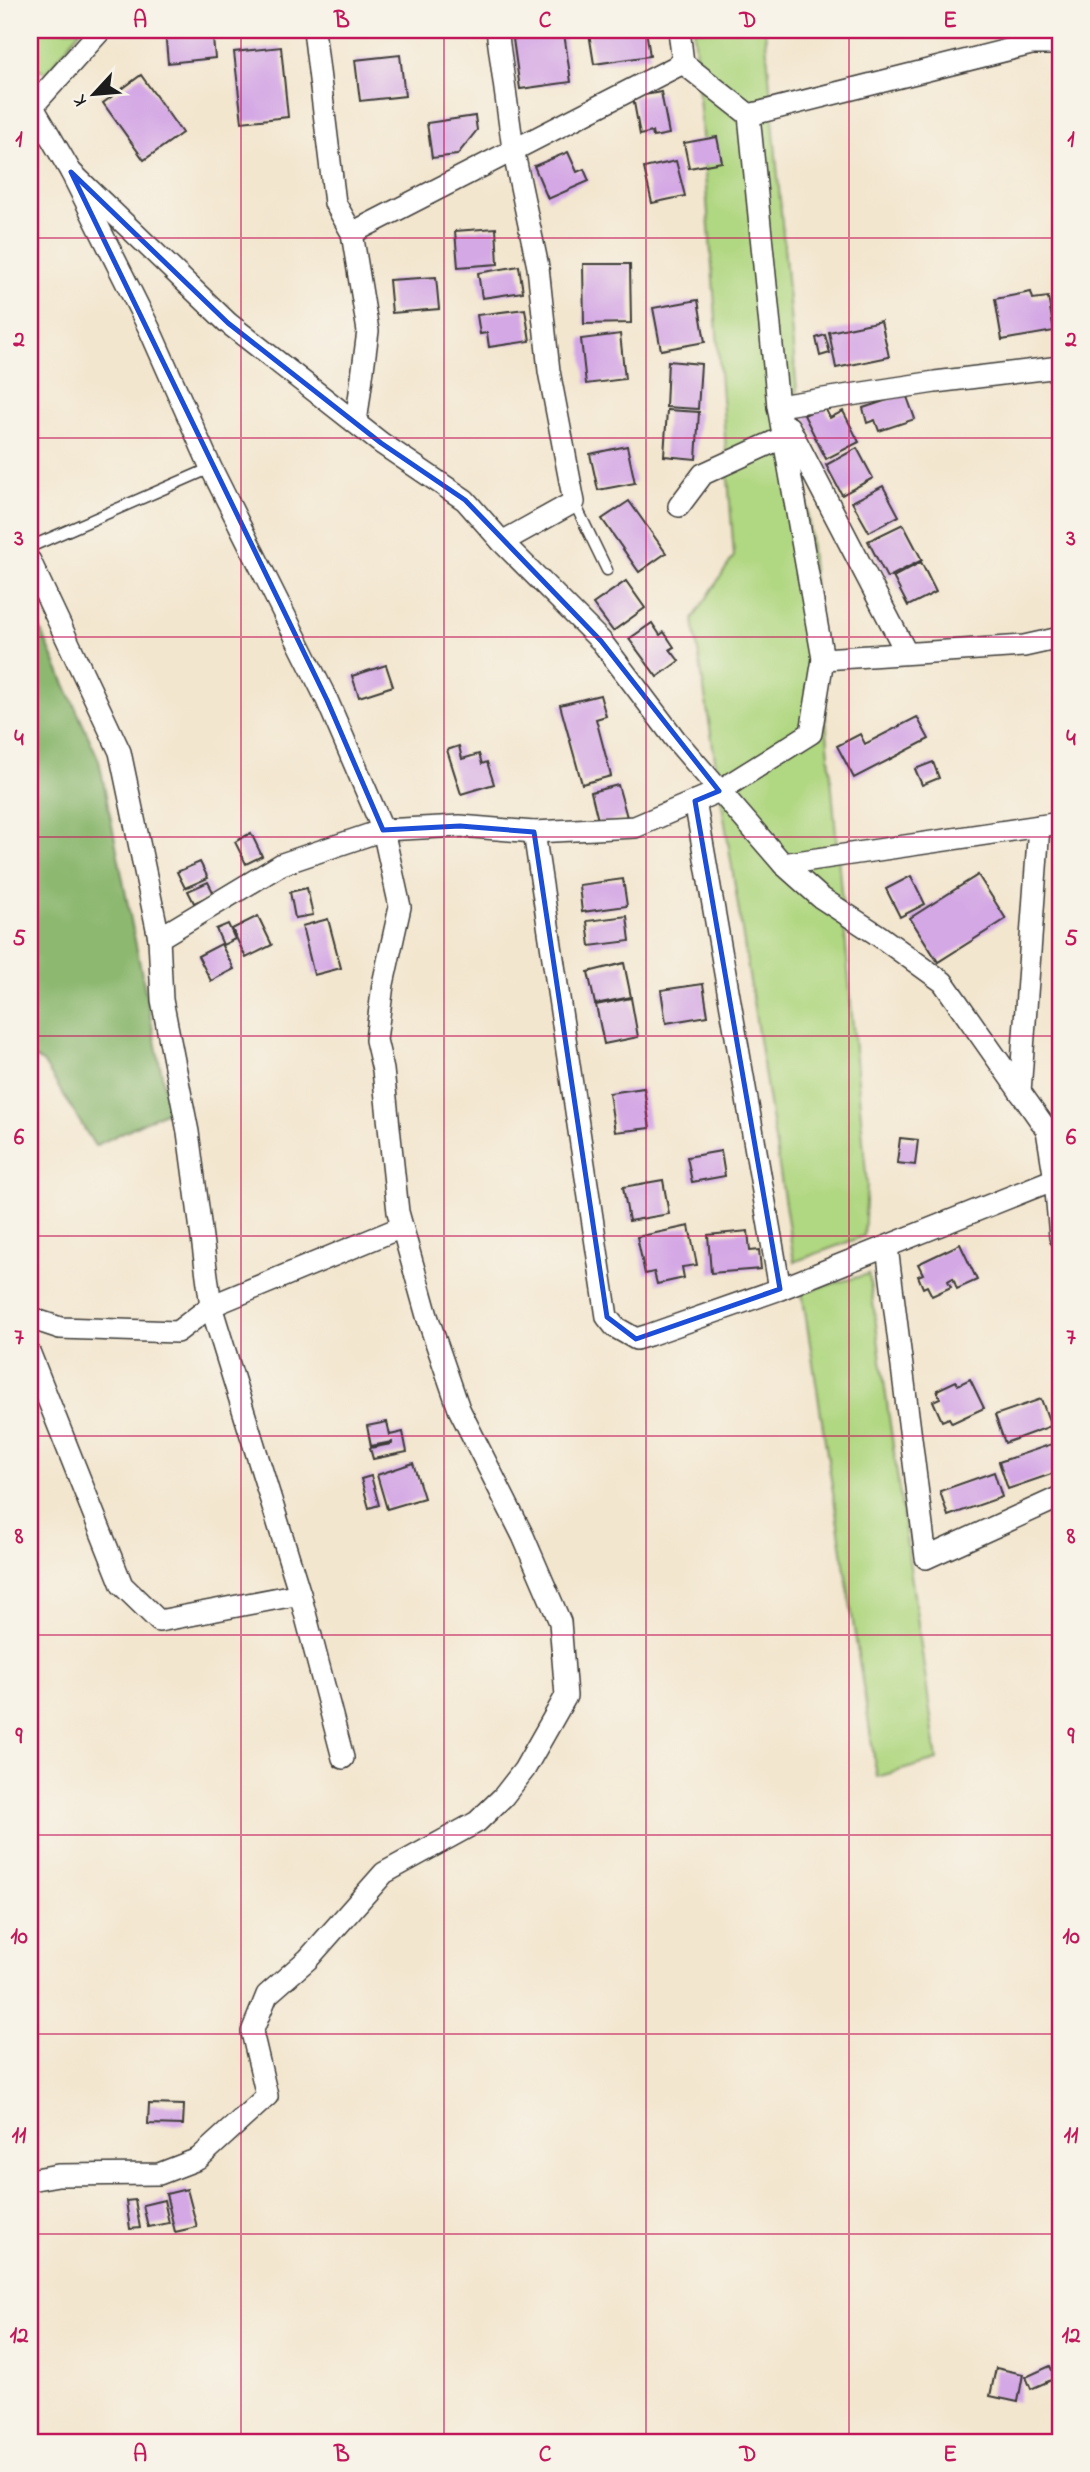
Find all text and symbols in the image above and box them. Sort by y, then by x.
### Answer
text: A [133,5,147,38]
text: B [333,5,350,38]
text: C [539,5,552,38]
text: D [739,5,756,38]
text: E [943,5,957,38]
north arrow [60,60,130,130]
text: K [66,90,95,110]
text: 1 [15,124,23,157]
text: 1 [1067,124,1075,157]
text: 2 [12,324,25,357]
text: 2 [1064,324,1077,357]
text: 3 [13,523,24,556]
text: 3 [1065,523,1076,556]
text: 4 [14,723,24,756]
text: 4 [1066,723,1076,756]
text: 5 [12,923,26,956]
text: 5 [1064,923,1078,956]
text: 6 [14,1122,25,1155]
text: 6 [1066,1122,1077,1155]
text: 7 [14,1322,24,1355]
text: 7 [1066,1322,1076,1355]
text: 8 [14,1521,24,1554]
text: 8 [1066,1521,1076,1554]
text: 9 [15,1721,24,1754]
text: 9 [1067,1721,1076,1754]
text: 10 [10,1921,28,1954]
text: 10 [1062,1921,1080,1954]
text: 11 [12,2120,27,2153]
text: 11 [1064,2120,1079,2153]
text: 12 [10,2320,29,2353]
text: 12 [1062,2320,1081,2353]
text: A [133,2439,147,2472]
text: B [333,2439,350,2472]
text: C [539,2439,552,2472]
text: D [739,2439,756,2472]
text: E [943,2439,957,2472]

